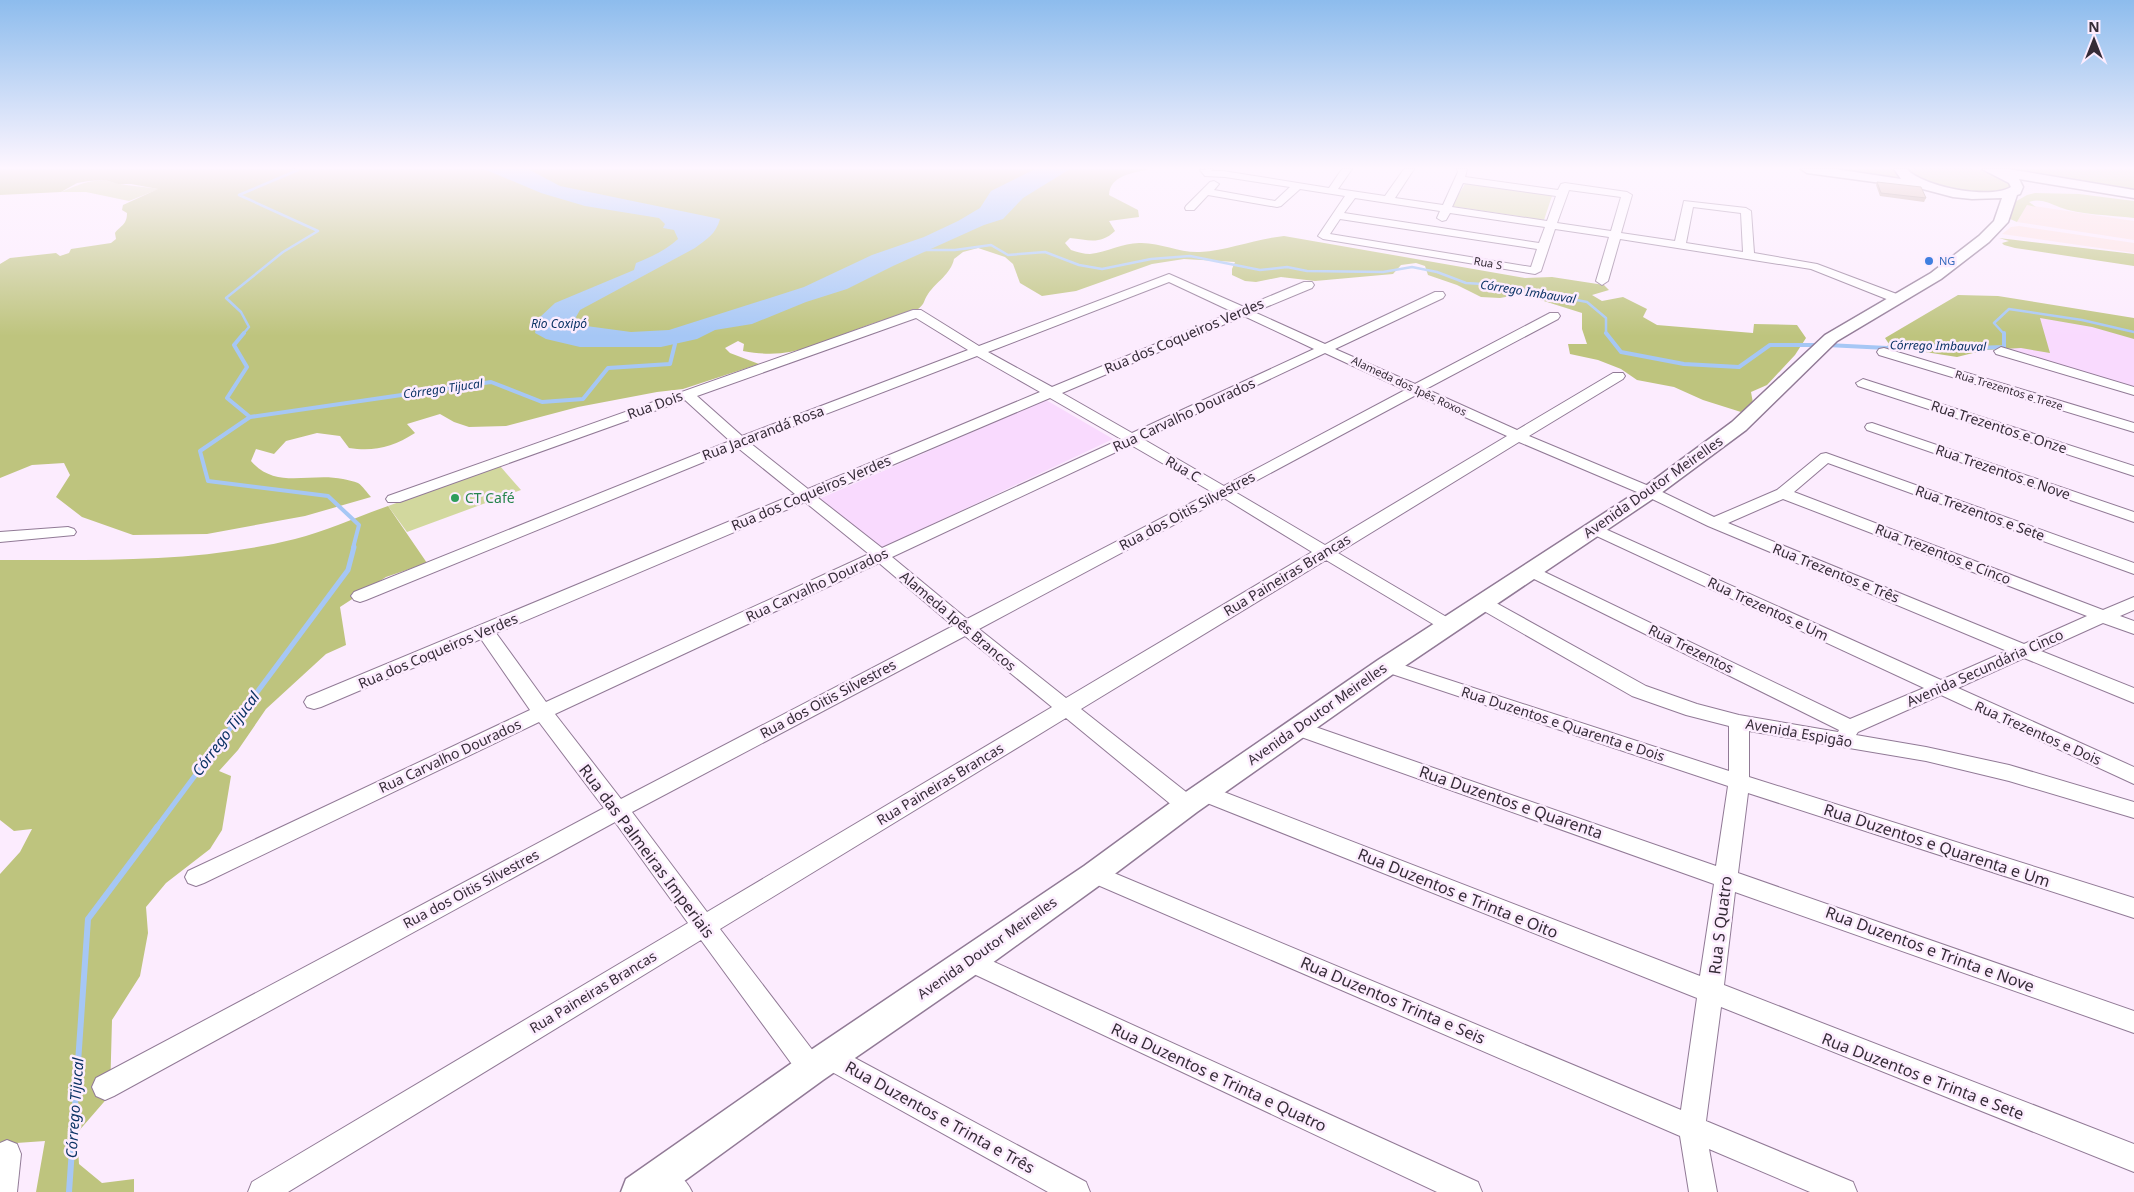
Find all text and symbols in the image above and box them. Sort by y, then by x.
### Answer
north arrow [2069,15,2119,65]
text: N [2088,17,2100,36]
street label: Rua S [1473,253,1504,272]
place label: NG [1939,253,1955,268]
marker: NG [1923,255,1935,267]
water label: Córrego Imbauval [1479,276,1578,308]
street label: Rua dos Coqueiros Verdes [1101,293,1267,378]
water label: Rio Coxipó [531,315,587,332]
water label: Córrego Imbauval [1890,336,1987,355]
street label: Alameda dos Ipês Roxos [1349,352,1469,419]
street label: Rua Trezentos e Treze [1953,366,2065,413]
street label: Rua Carvalho Dourados [1109,373,1258,456]
water label: Córrego Tijucal [402,374,485,403]
street label: Rua Dois [624,386,686,423]
street label: Rua Trezentos e Onze [1929,396,2070,457]
street label: Rua Jacarandá Rosa [699,401,826,465]
street label: Avenida Doutor Meirelles [1579,431,1726,542]
street label: Rua Trezentos e Nove [1933,439,2073,504]
street label: Rua dos Coqueiros Verdes [728,450,894,535]
street label: Rua C [1162,451,1204,486]
street label: Rua dos Oitis Silvestres [1115,466,1258,555]
street label: Rua Trezentos e Sete [1913,480,2048,545]
place label: CT Café [465,488,515,507]
marker: CT Café [449,492,461,504]
street label: Rua Trezentos e Cinco [1873,519,2014,588]
street label: Rua Paineiras Brancas [1220,529,1354,620]
street label: Rua Trezentos e Três [1770,538,1903,607]
street label: Rua Carvalho Dourados [742,543,891,626]
street label: Alameda Ipês Brancos [896,566,1021,675]
street label: Rua Trezentos e Um [1705,572,1832,645]
street label: Rua dos Coqueiros Verdes [355,608,521,693]
street label: Rua Trezentos [1645,620,1737,678]
street label: Avenida Secundária Cinco [1903,624,2066,711]
street label: Rua dos Oitis Silvestres [756,654,899,743]
street label: Avenida Doutor Meirelles [1243,658,1390,769]
street label: Rua Duzentos e Quarenta e Dois [1459,682,1668,766]
water label: Córrego Tijucal [187,686,264,780]
street label: Rua Trezentos e Dois [1972,696,2105,769]
street label: Rua Carvalho Dourados [375,714,524,797]
street label: Avenida Espigão [1744,714,1854,751]
street label: Rua Paineiras Brancas [873,738,1007,829]
street label: Rua das Palmeiras Imperiais [574,760,720,942]
street label: Rua Duzentos e Quarenta [1416,760,1606,844]
street label: Rua Duzentos e Quarenta e Um [1821,798,2053,892]
street label: Rua Duzentos e Trinta e Oito [1355,843,1561,943]
street label: Rua dos Oitis Silvestres [399,844,542,933]
street label: Rua S Quatro [1703,875,1737,975]
street label: Avenida Doutor Meirelles [913,892,1060,1003]
street label: Rua Duzentos e Trinta e Nove [1822,901,2038,997]
street label: Rua Paineiras Brancas [526,946,660,1037]
street label: Rua Duzentos Trinta e Seis [1297,951,1489,1049]
street label: Rua Duzentos e Trinta e Quatro [1108,1017,1330,1137]
street label: Rua Duzentos e Trinta e Sete [1819,1027,2027,1125]
water label: Córrego Tijucal [61,1056,88,1159]
street label: Rua Duzentos e Trinta e Três [841,1056,1039,1178]

